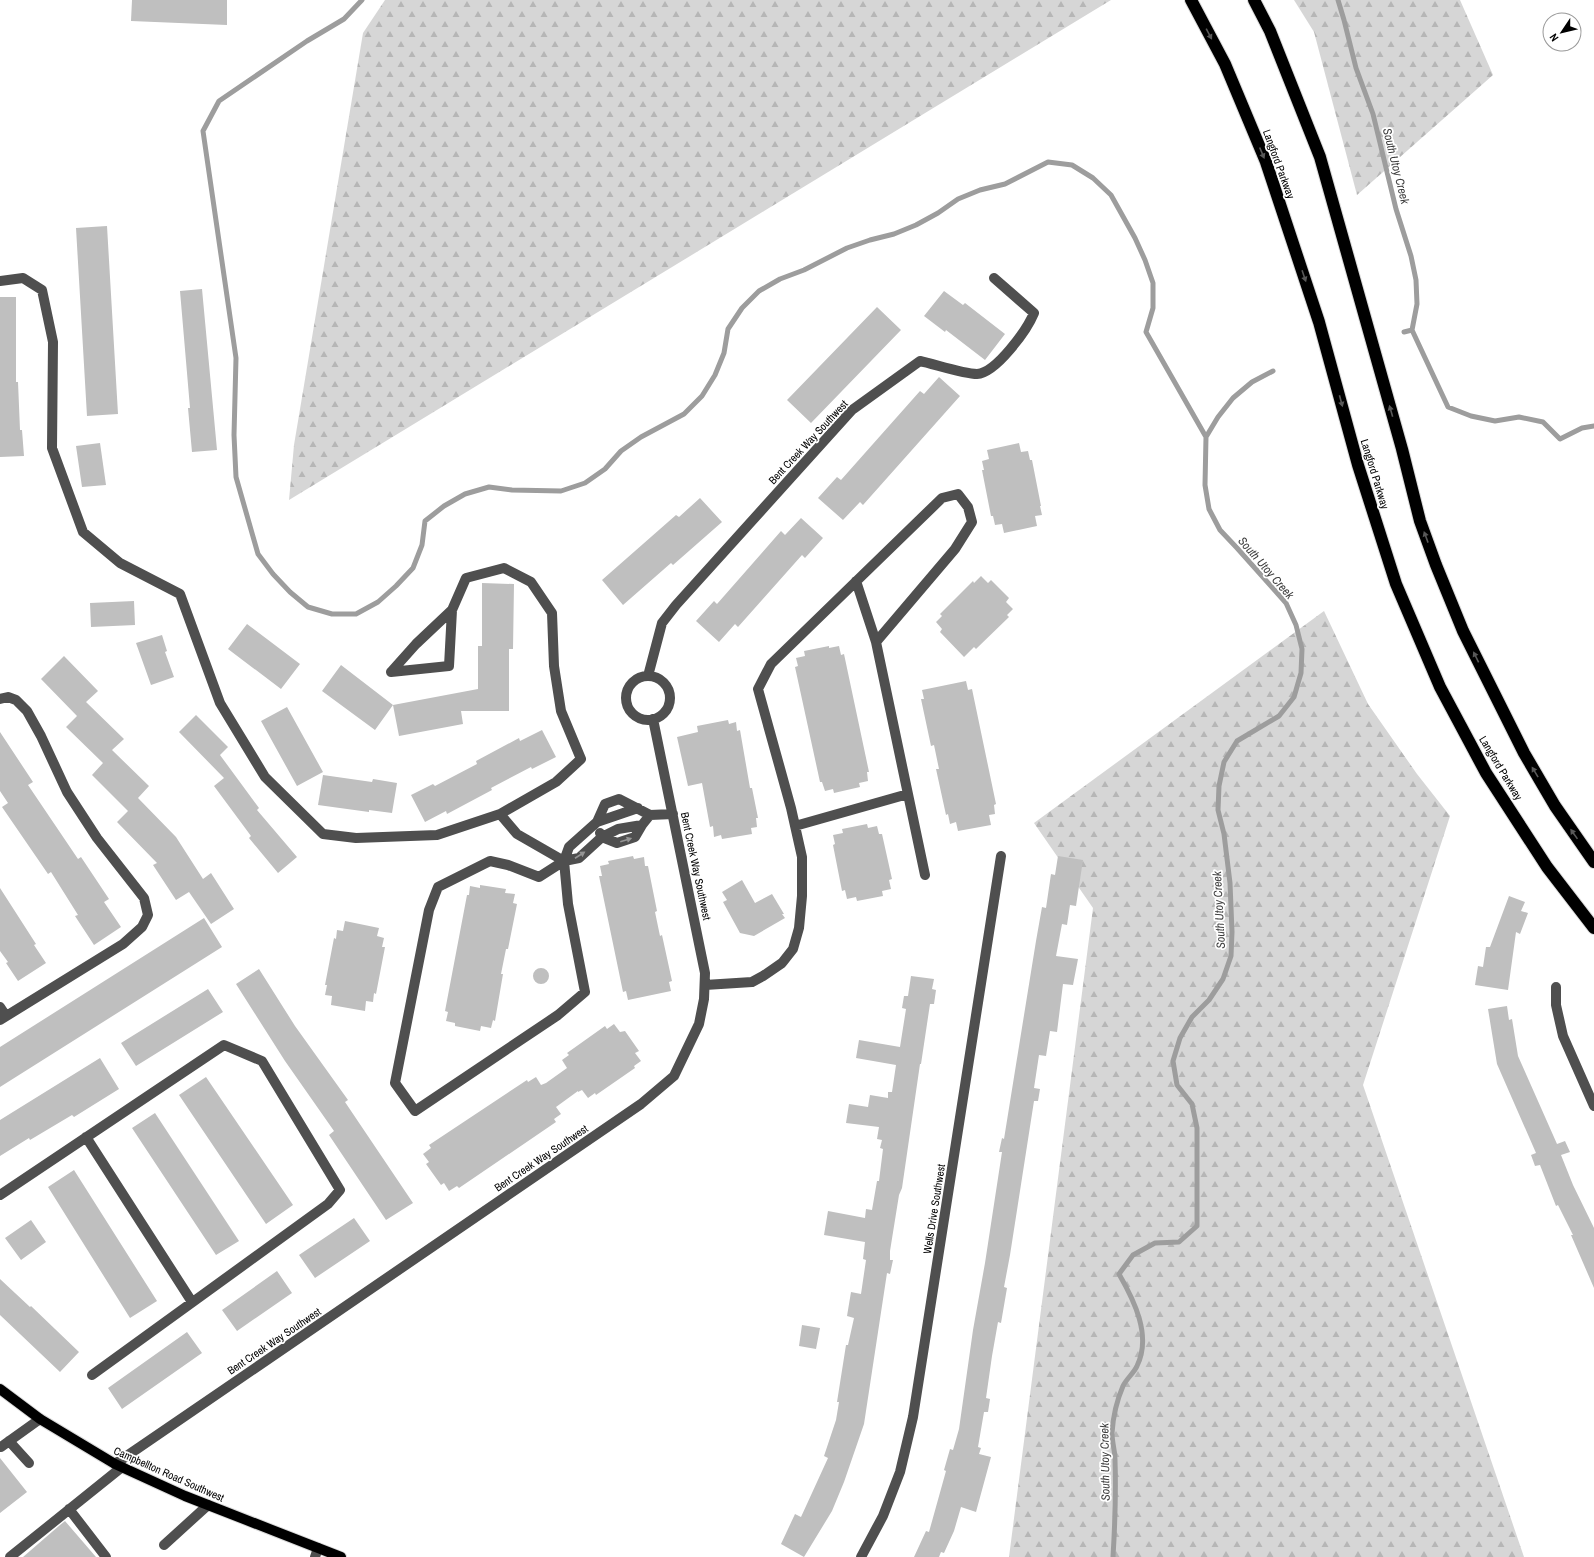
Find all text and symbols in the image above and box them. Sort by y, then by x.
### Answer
north arrow [1542,12,1582,52]
one-way arrow [1206,29,1213,40]
text: N [1546,31,1561,44]
water label: South Utoy Creek [1379,126,1413,207]
street label: Langford Parkway [1260,127,1298,201]
one-way arrow [1260,148,1266,160]
one-way arrow [1301,270,1307,282]
one-way arrow [1338,395,1344,407]
street label: Bent Creek Way Southwest [765,397,851,487]
one-way arrow [1388,405,1394,417]
street label: Langford Parkway [1358,437,1392,511]
one-way arrow [1422,530,1428,542]
water label: South Utoy Creek [1234,533,1298,603]
one-way arrow [1473,651,1479,662]
street label: Langford Parkway [1476,733,1526,803]
one-way arrow [1531,766,1538,778]
street label: Bent Creek Way Southwest [678,811,714,922]
one-way arrow [1570,828,1578,839]
one-way arrow [621,837,633,843]
one-way arrow [575,852,586,859]
water label: South Utoy Creek [1209,870,1229,949]
street label: Bent Creek Way Southwest [492,1121,591,1195]
street label: Wells Drive Southwest [920,1163,948,1255]
street label: Bent Creek Way Southwest [225,1304,324,1378]
water label: South Utoy Creek [1096,1422,1114,1501]
street label: Campbellton Road Southwest [112,1443,227,1505]

